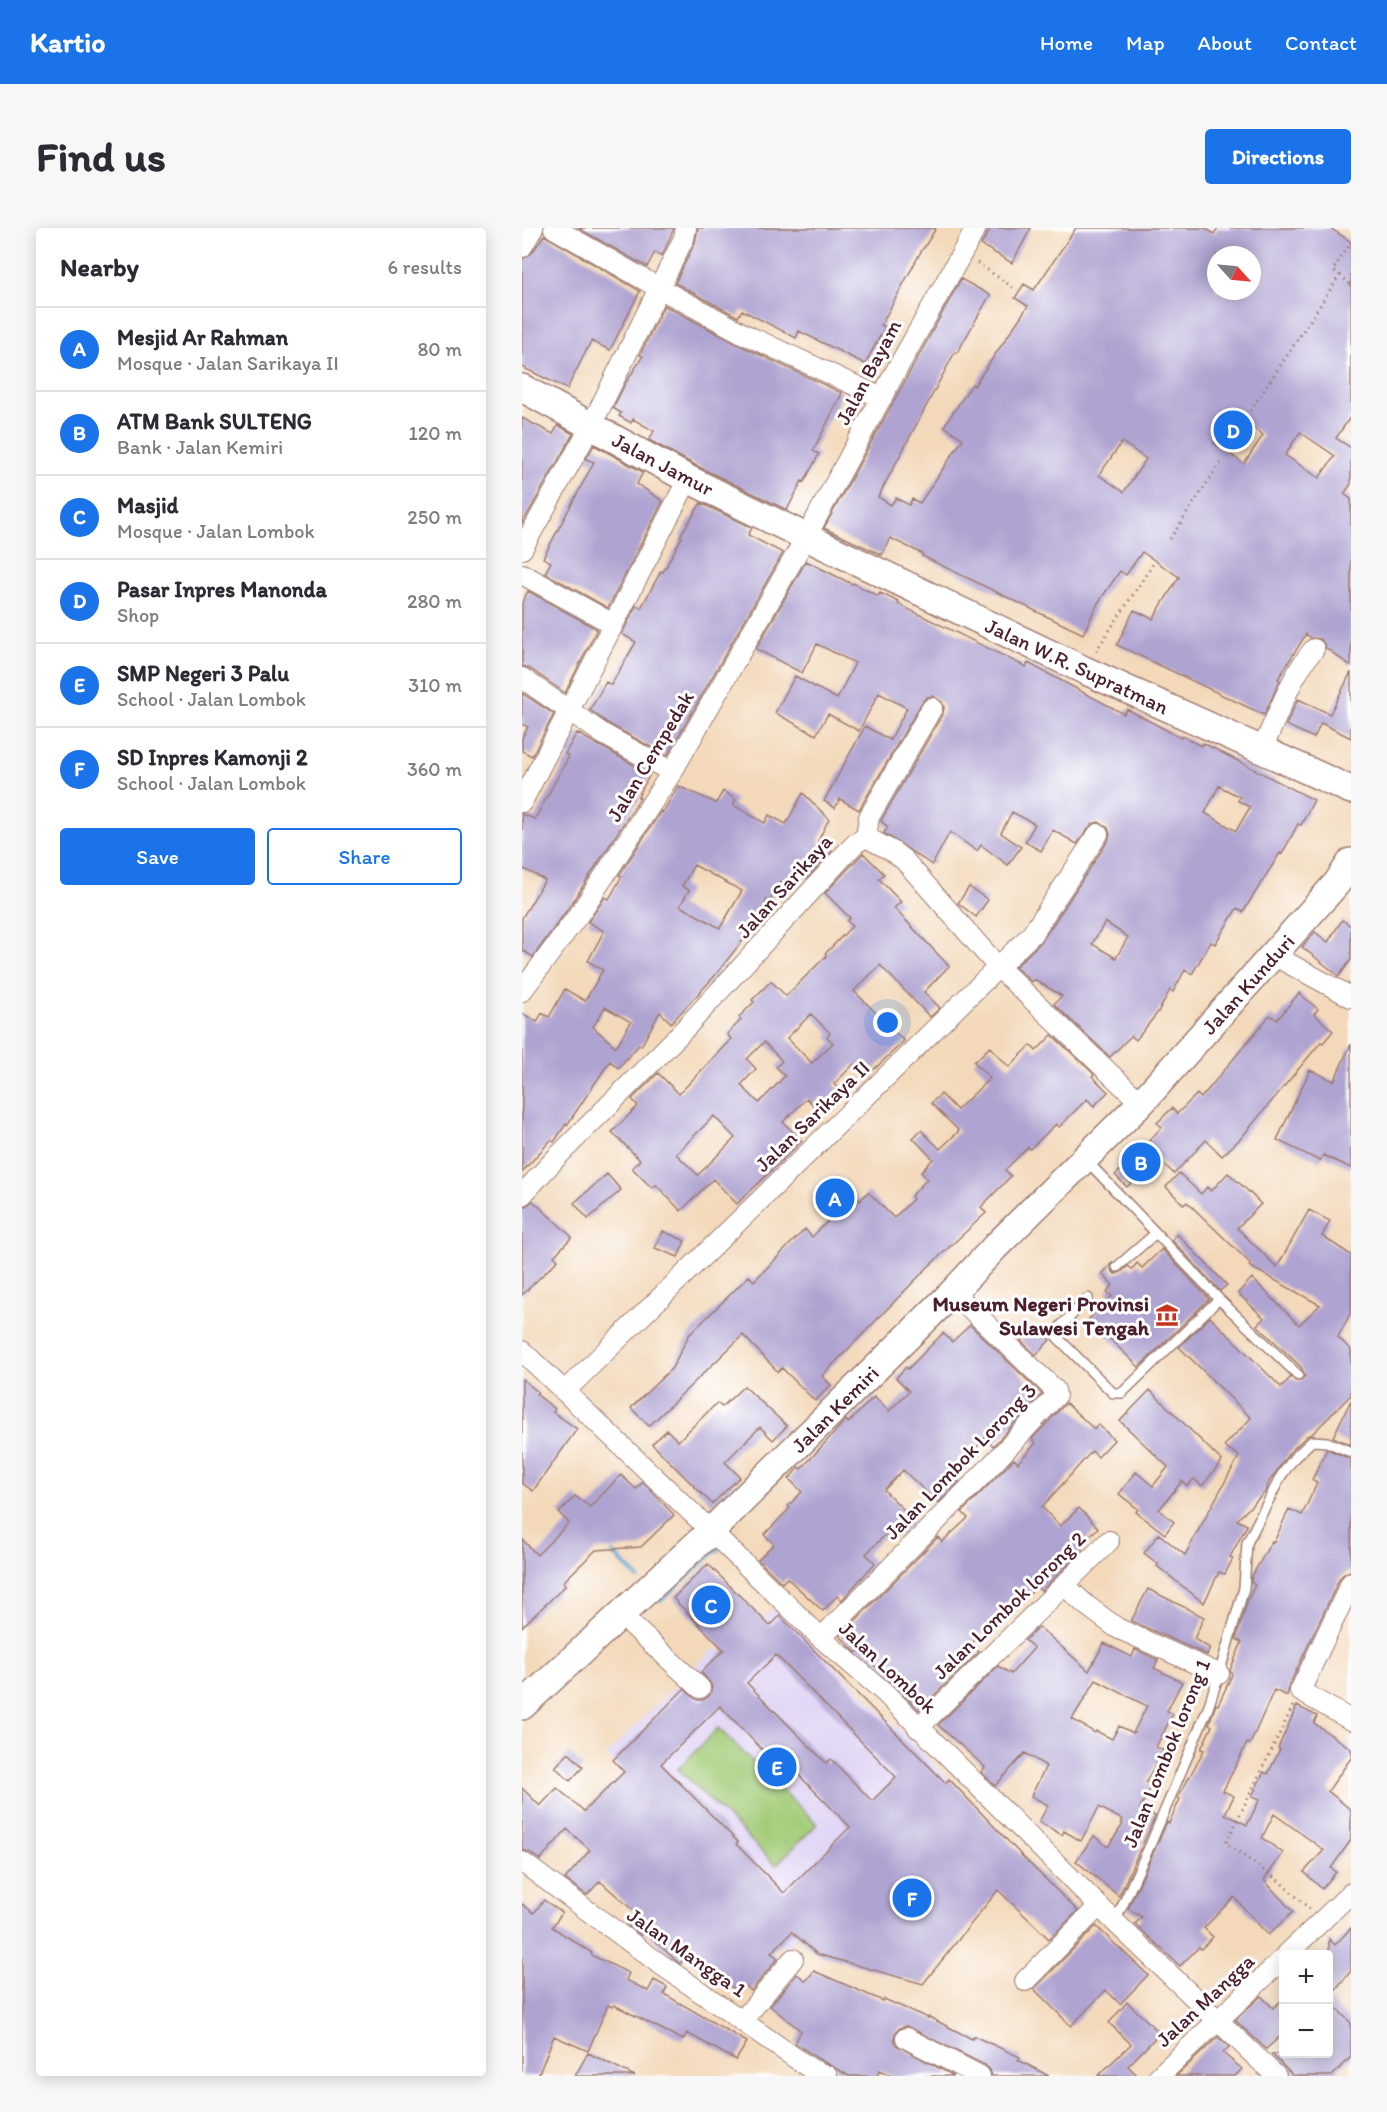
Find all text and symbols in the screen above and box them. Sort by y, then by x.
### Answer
text: Kartio [30,25,105,59]
text: Home [1040,30,1093,55]
text: Map [1126,30,1165,55]
text: About [1198,30,1252,55]
text: Contact [1285,30,1357,55]
button: Directions [1205,129,1351,184]
text: Find us [36,131,166,182]
north arrow [1207,246,1261,300]
text: Nearby [60,251,139,283]
text: 6 results [388,255,462,279]
street label: Jalan Bayam [830,315,906,429]
text: Mesjid Ar Rahman [117,324,288,351]
text: A [73,337,86,361]
text: 80 m [417,337,462,361]
text: Mosque · Jalan Sarikaya II [117,351,339,375]
text: ATM Bank SULTENG [117,408,312,435]
pin: D [1214,408,1252,452]
text: B [73,421,86,445]
text: 120 m [409,421,462,445]
street label: Jalan Jamur [608,427,719,501]
text: Bank · Jalan Kemiri [117,435,283,459]
text: Masjid [117,492,179,519]
text: C [73,505,86,529]
text: 250 m [407,505,462,529]
text: Mosque · Jalan Lombok [117,519,315,543]
text: Pasar Inpres Manonda [117,576,327,603]
text: D [73,589,86,613]
text: 280 m [407,589,462,613]
text: Shop [117,603,159,627]
street label: Jalan W.R. Supratman [981,613,1173,719]
text: SMP Negeri 3 Palu [117,660,289,687]
text: E [74,673,85,697]
text: 310 m [408,673,462,697]
street label: Jalan Cempedak [601,686,699,826]
text: School · Jalan Lombok [117,687,306,711]
text: SD Inpres Kamonji 2 [117,744,308,771]
text: F [74,757,85,781]
text: 360 m [407,757,462,781]
text: School · Jalan Lombok [117,771,306,795]
button: Save [60,828,255,885]
button: Share [267,828,462,885]
street label: Jalan Sarikaya [731,829,837,943]
street label: Jalan Kunduri [1196,929,1300,1039]
your location [873,1008,902,1037]
street label: Jalan Sarikaya II [750,1055,874,1177]
pin: B [1122,1140,1160,1184]
pin: A [816,1176,854,1220]
place label: Museum Negeri Provinsi Sulawesi Tengah [933,1291,1150,1341]
museum icon: Museum Negeri Provinsi Sulawesi Tengah [1154,1302,1180,1328]
street label: Jalan Kemiri [786,1360,884,1458]
street label: Jalan Lombok Lorong 3 [879,1378,1041,1544]
street label: Jalan Lombok lorong 2 [928,1526,1090,1684]
pin: C [692,1582,730,1628]
street label: Jalan Lombok [834,1615,942,1719]
street label: Jalan Lombok lorong 1 [1117,1655,1215,1851]
pin: E [758,1744,796,1790]
pin: F [892,1876,932,1920]
street label: Jalan Mangga 1 [623,1902,752,2002]
street label: Jalan Mangga [1151,1948,1259,2052]
map controls [1279,1950,1333,2058]
button: + [1279,1950,1333,2004]
button: − [1279,2004,1333,2058]

